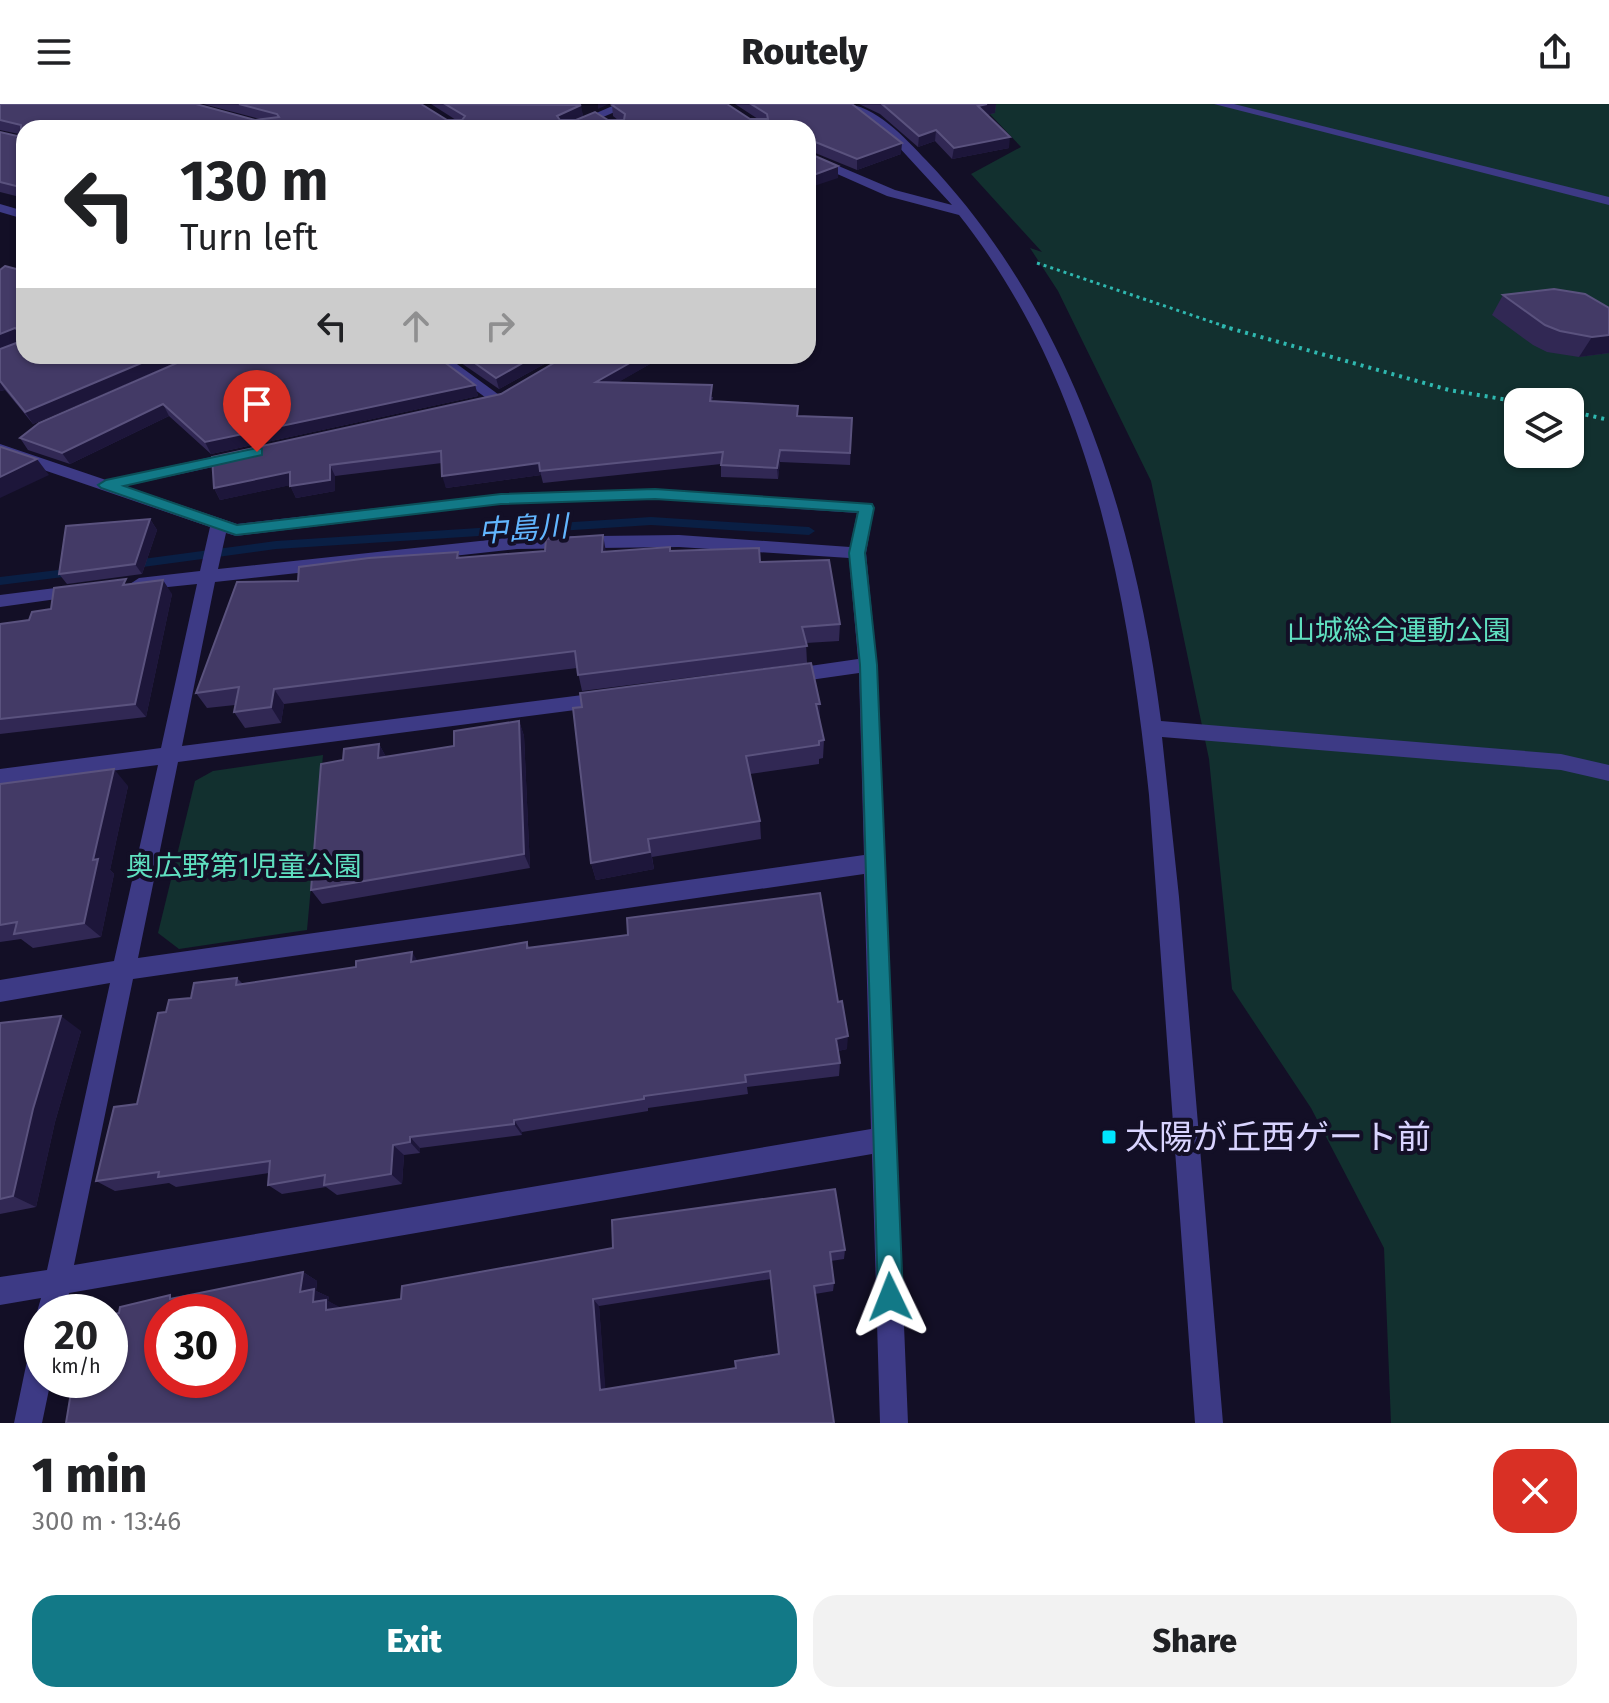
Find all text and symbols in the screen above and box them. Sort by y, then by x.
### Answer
icon: menu [32,30,76,74]
text: Routely [741,30,868,74]
icon: share [1533,30,1577,74]
text: 130 m [180,148,328,215]
icon: left [48,152,152,256]
text: Turn left [180,216,318,260]
icon: left [310,304,354,348]
icon: ahead [394,304,438,348]
icon: right [478,304,522,348]
pin [223,370,291,452]
icon: arrive [235,382,279,426]
map controls [1504,388,1584,468]
button: layers [1504,388,1584,468]
water label: 中島川 [477,508,572,550]
park label: 山城総合運動公園 [1287,614,1511,647]
park label: 奥広野第1児童公園 [126,850,362,883]
place label: 太陽が丘西ゲート前 [1125,1117,1431,1158]
marker: 太陽が丘西ゲート前 [1100,1128,1118,1146]
position arrow [848,1255,932,1339]
speed limit sign: 30 [144,1294,248,1398]
text: 20 [54,1312,98,1360]
text: km/h [51,1354,101,1378]
text: 1 min [32,1447,147,1505]
button: close [1493,1449,1577,1533]
text: 300 m · 13:46 [32,1506,181,1537]
button: Exit [32,1595,797,1687]
button: Share [813,1595,1577,1687]

